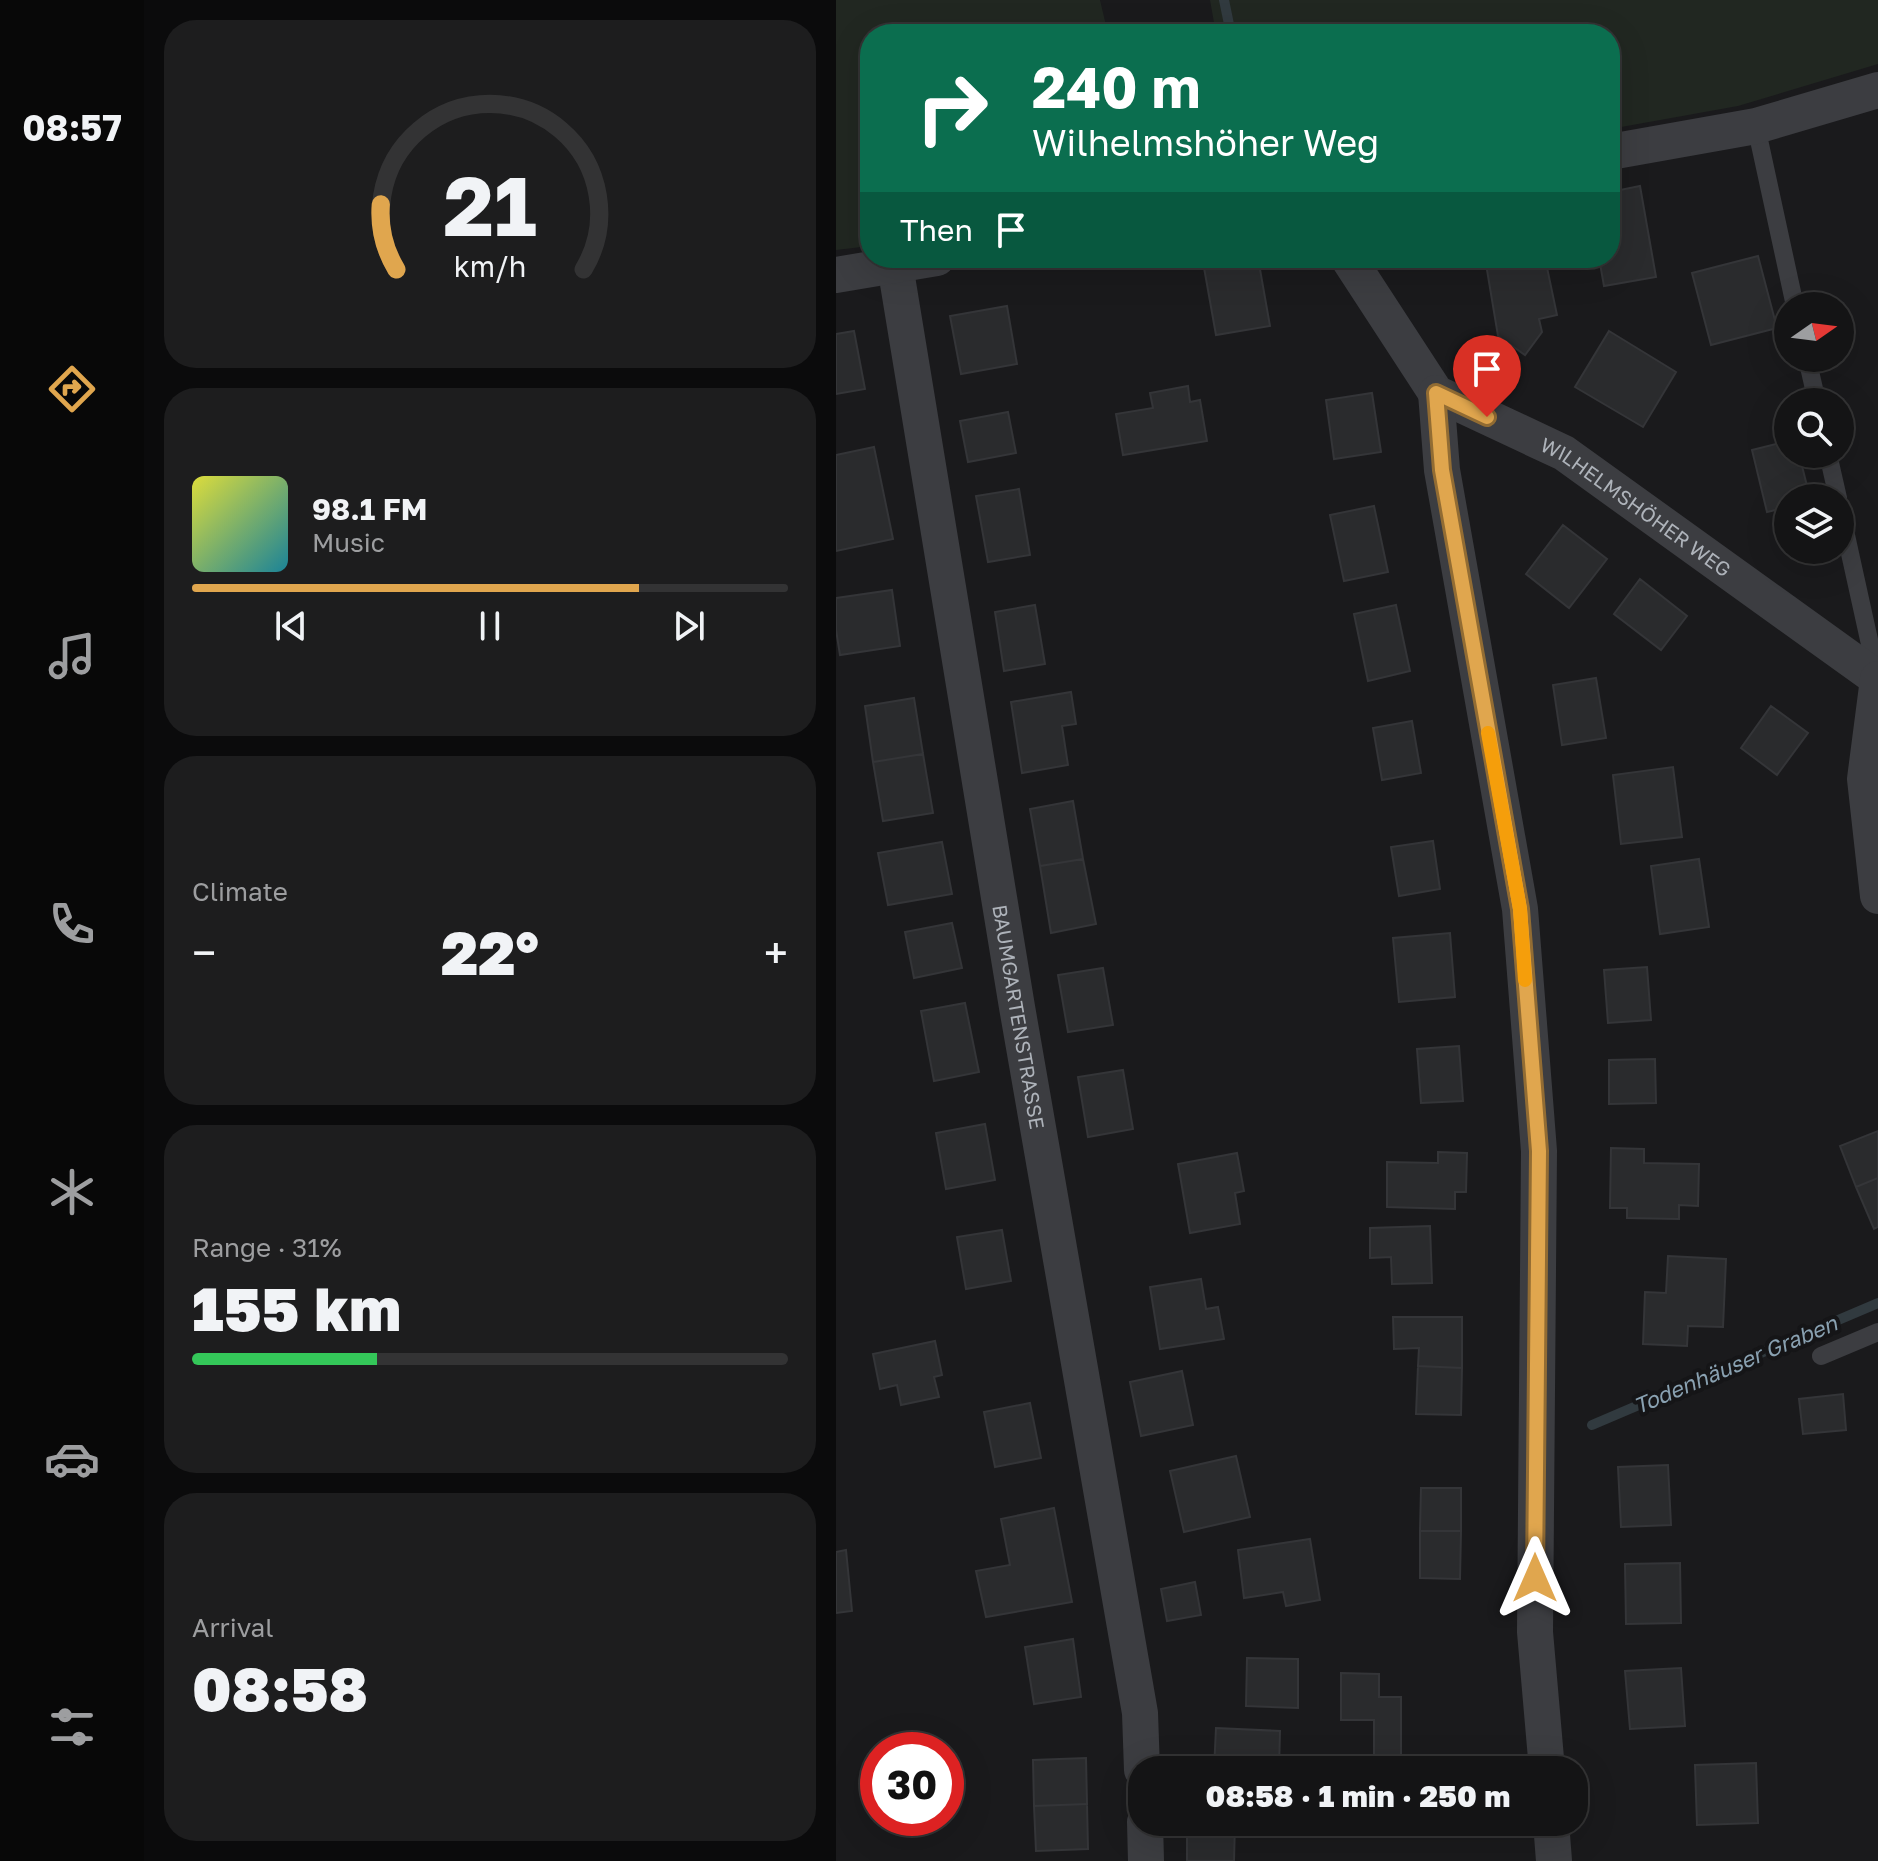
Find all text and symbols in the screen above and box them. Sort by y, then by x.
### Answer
text: 240 m [1032,53,1201,120]
icon: right [900,56,1004,160]
text: 08:57 [22,106,122,149]
text: Wilhelmshöher Weg [1032,121,1379,164]
text: 21 [443,154,537,254]
icon: arrive [989,208,1033,252]
text: Then [900,212,973,248]
text: km/h [454,249,526,283]
north arrow [1774,292,1854,372]
map controls [1774,292,1854,564]
pin [1453,335,1521,417]
icon: arrive [1465,347,1509,391]
icon: directions [44,361,100,417]
button: search [1774,388,1854,468]
street label: WILHELMSHÖHER WEG [1537,432,1736,581]
button: layers [1774,484,1854,564]
text: 98.1 FM [312,491,427,527]
text: Music [312,527,385,558]
icon: previous [269,604,313,648]
icon: pause [468,604,512,648]
icon: next [667,604,711,648]
icon: music [44,628,100,684]
text: Climate [192,876,288,907]
icon: phone [44,896,100,952]
street label: BAUMGARTENSTRASSE [988,903,1050,1131]
text: 22° [441,916,539,988]
text: − [192,926,216,979]
text: + [764,926,788,979]
icon: climate [44,1164,100,1220]
text: Range · 31% [192,1232,342,1263]
text: 155 km [192,1272,401,1344]
water label: Todenhäuser Graben [1629,1308,1842,1419]
icon: car [44,1431,100,1487]
position arrow [1493,1536,1577,1620]
text: Arrival [192,1612,273,1643]
text: 08:58 [192,1652,368,1724]
icon: filters [44,1699,100,1755]
speed limit sign: 30 [860,1732,964,1836]
text: 08:58 · 1 min · 250 m [1206,1778,1510,1814]

